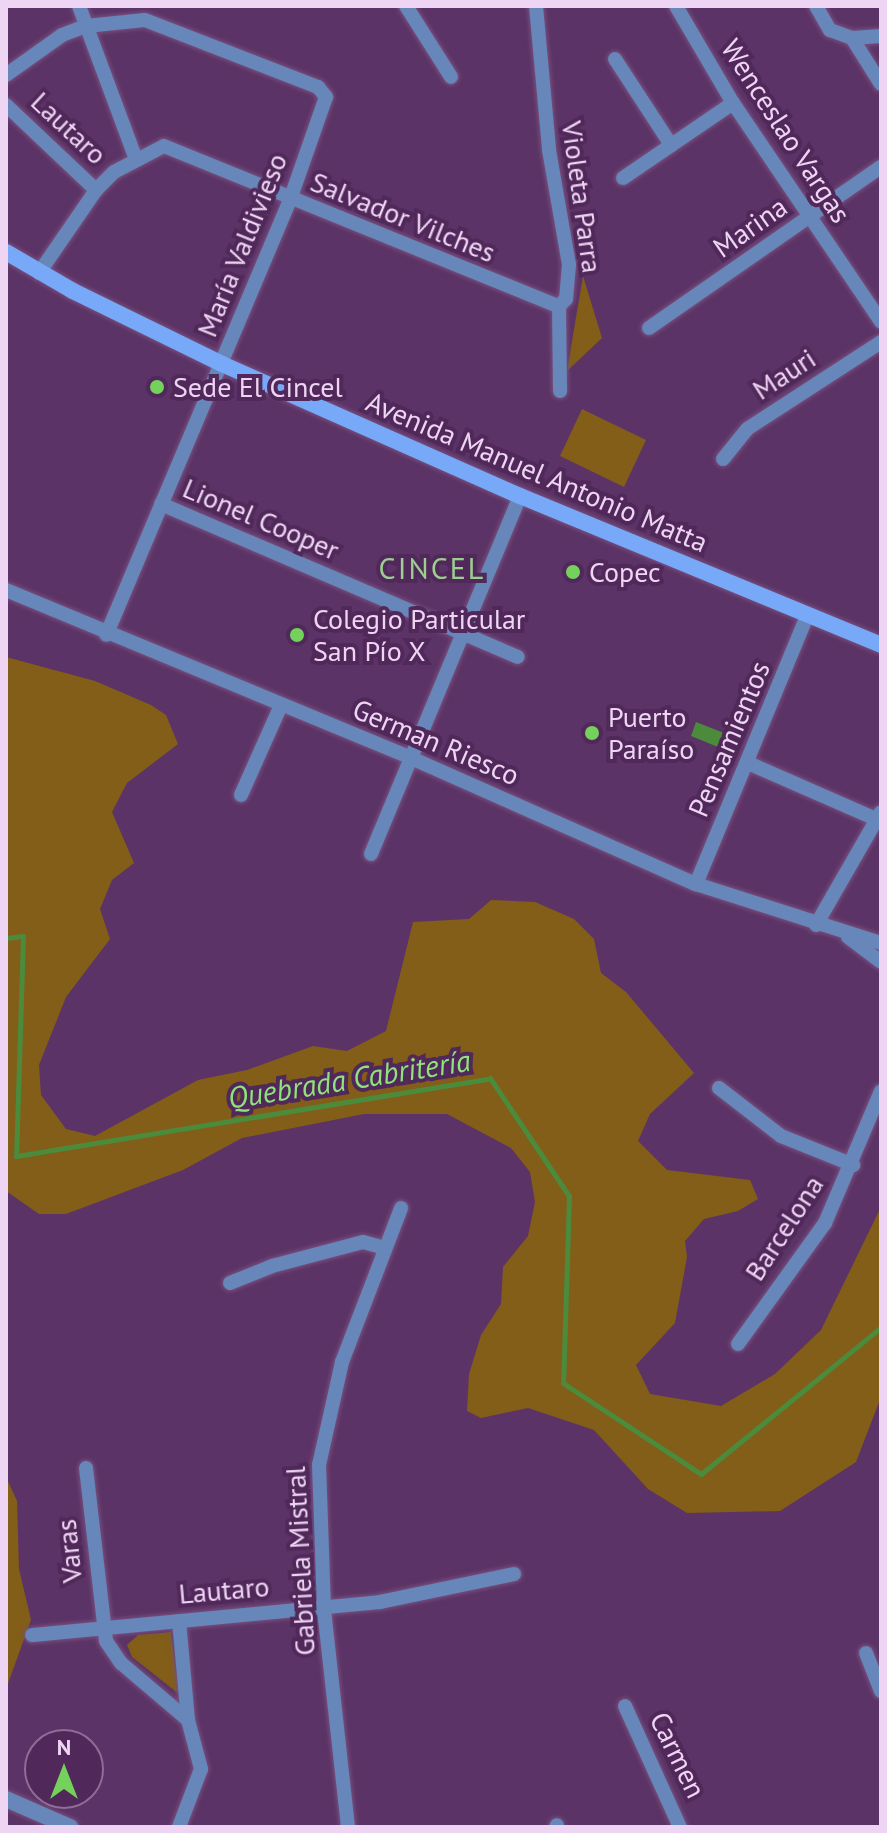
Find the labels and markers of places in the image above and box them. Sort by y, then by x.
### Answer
place label: Sede El Cincel [173,370,343,404]
marker: Sede El Cincel [148,378,166,396]
place label: Copec [589,555,661,589]
marker: Copec [564,563,582,581]
place label: Colegio Particular San Pío X [313,602,525,668]
marker: Colegio Particular San Pío X [288,626,306,644]
place label: Puerto Paraíso [608,700,694,766]
marker: Puerto Paraíso [583,724,601,742]

